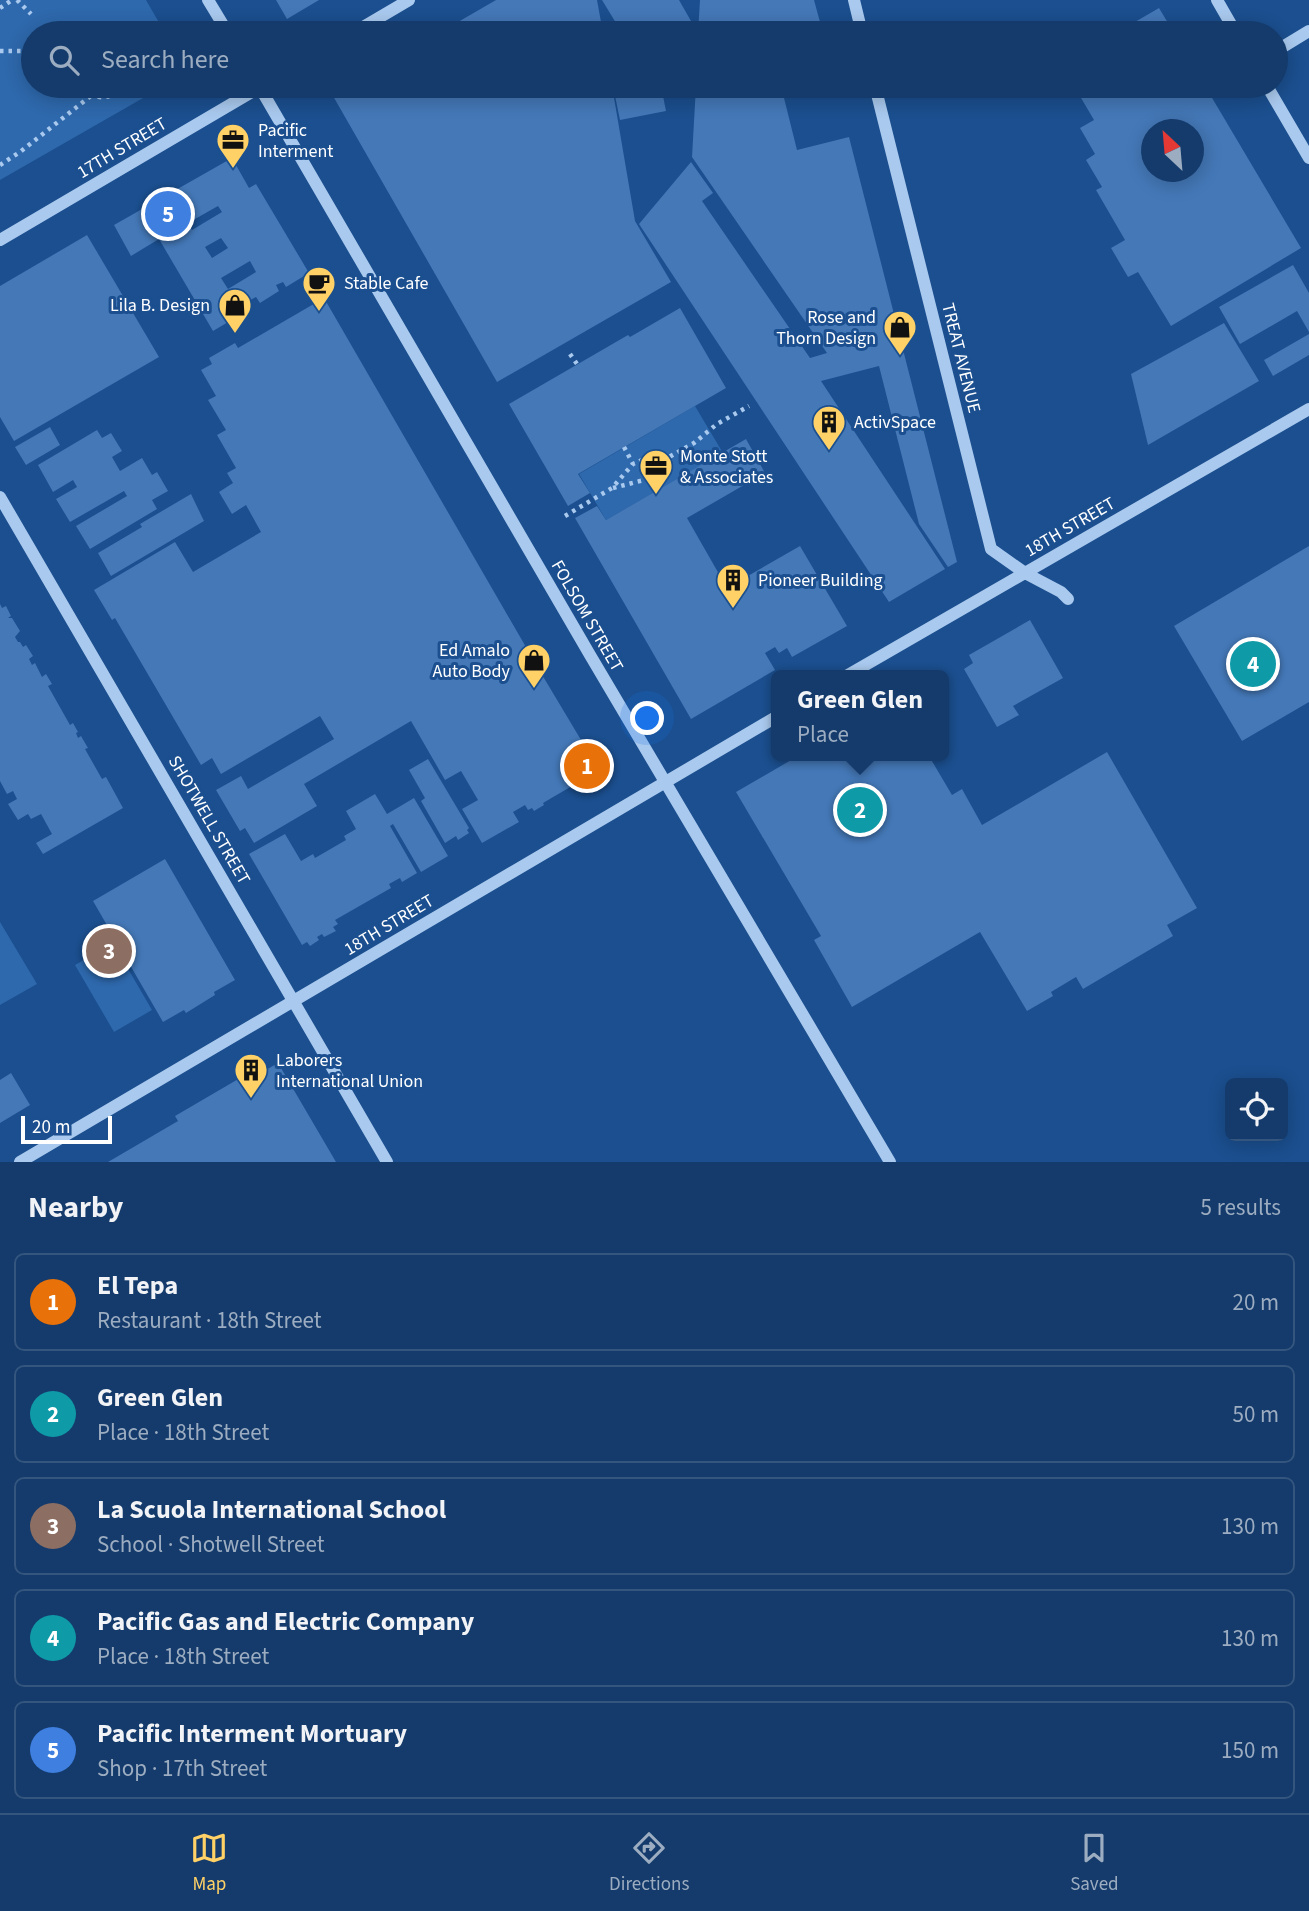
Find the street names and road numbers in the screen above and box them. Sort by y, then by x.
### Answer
street label: 17TH STREET [72,111,172,185]
street label: TREAT AVENUE [935,300,987,416]
street label: 18TH STREET [1020,491,1120,563]
street label: FOLSOM STREET [545,556,629,677]
street label: SHOTWELL STREET [162,751,256,889]
street label: 18TH STREET [339,888,439,962]

